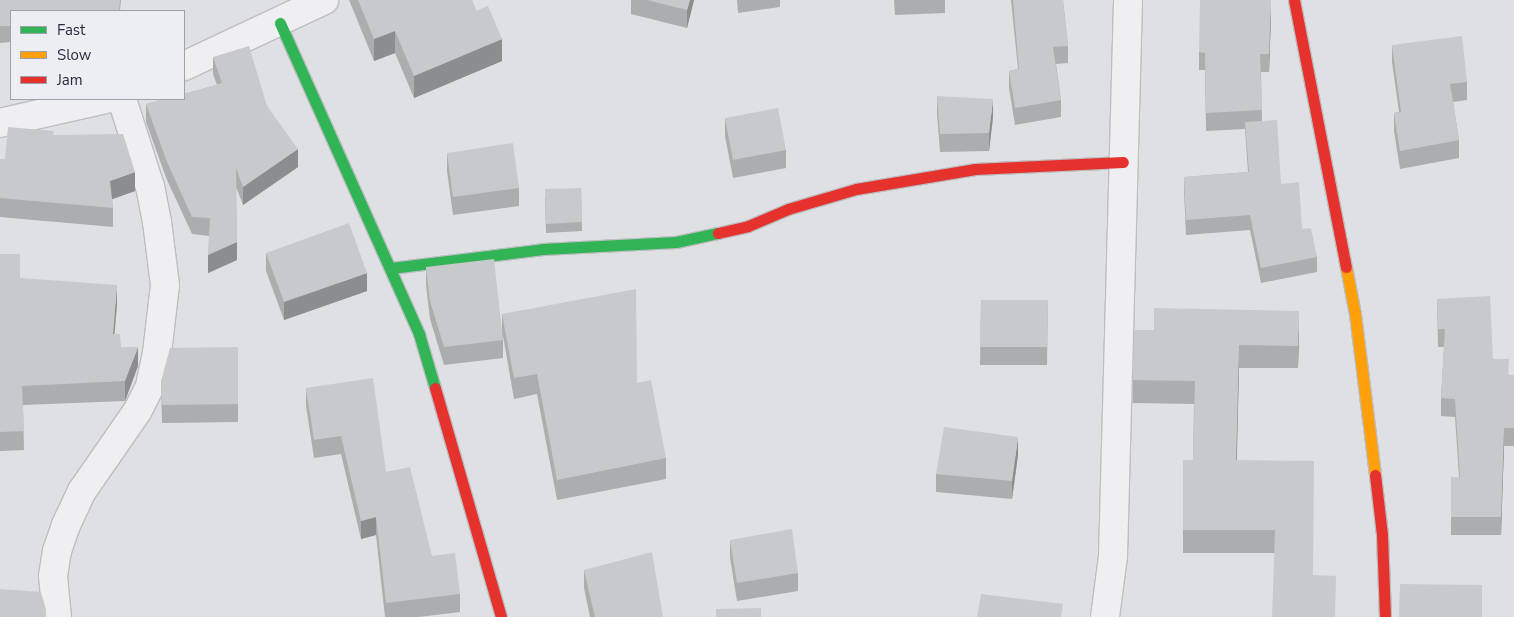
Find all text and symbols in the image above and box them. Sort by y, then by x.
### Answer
legend [10,10,185,100]
text: Fast [57,20,85,40]
text: Slow [57,45,91,65]
text: Jam [57,70,83,90]

